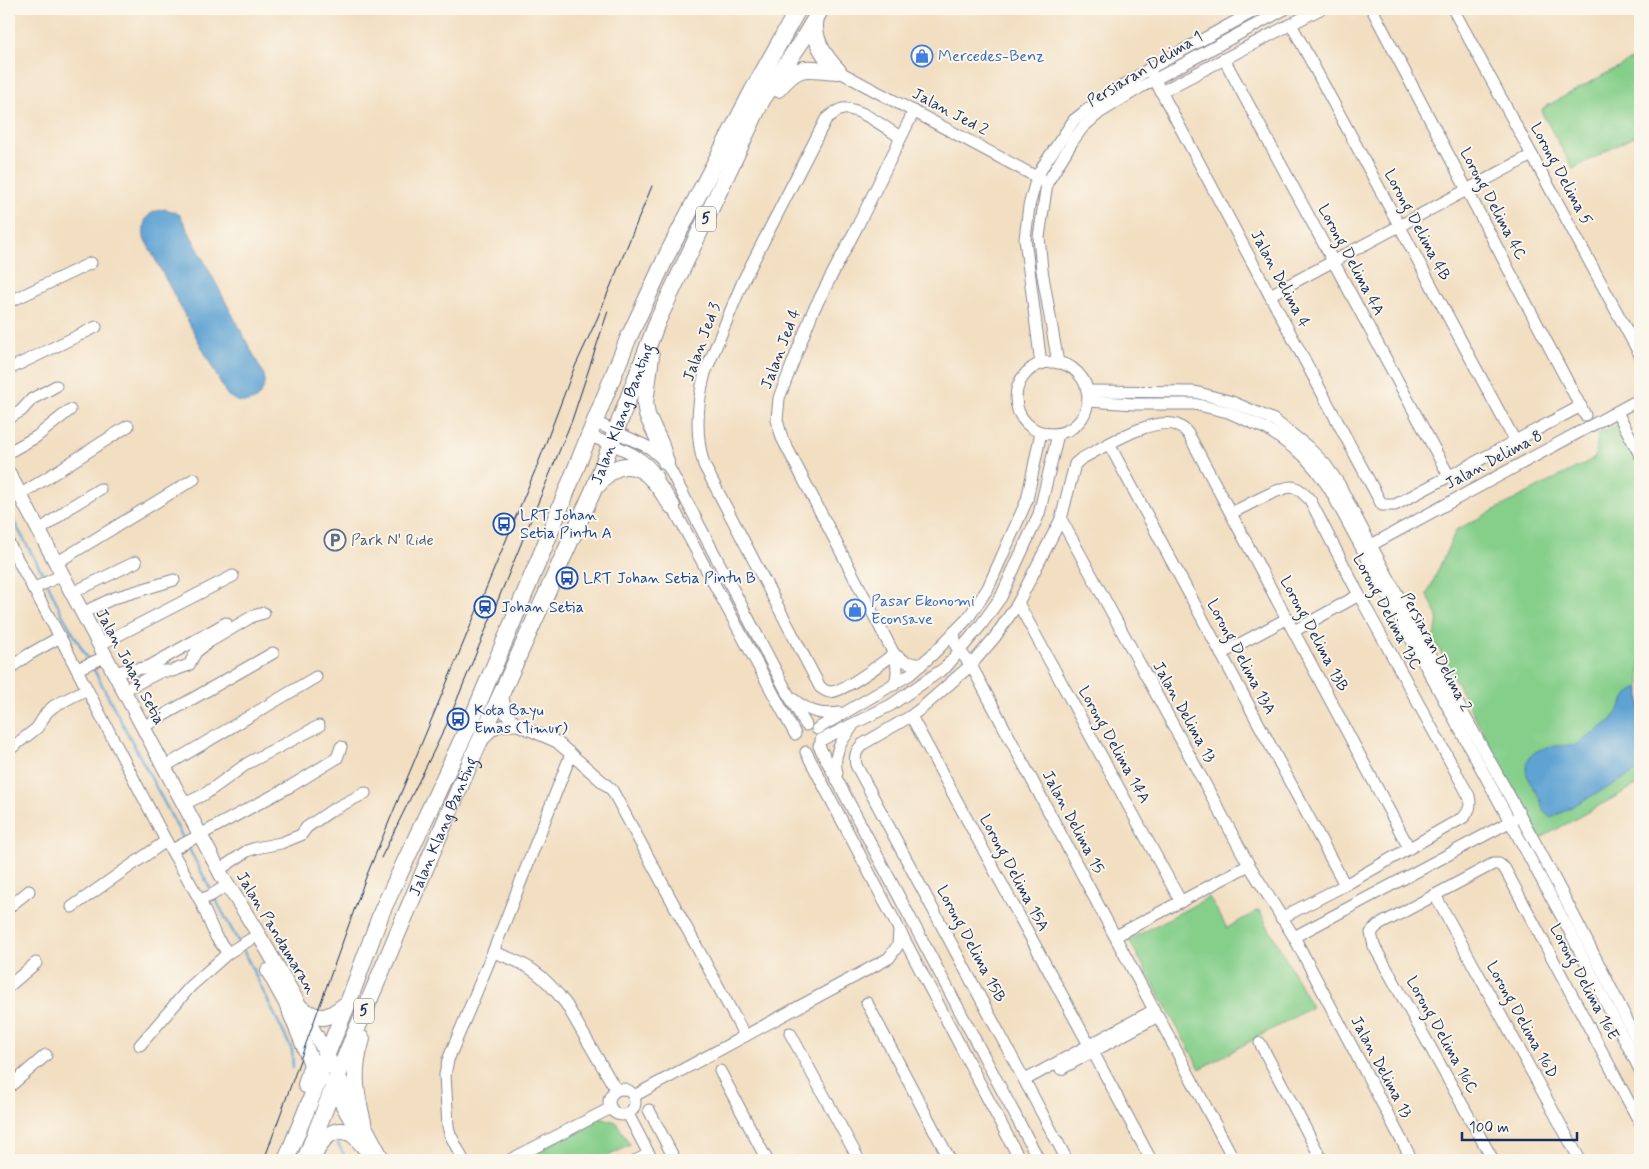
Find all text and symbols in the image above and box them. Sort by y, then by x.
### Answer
street label: Persiaran Delima 1 [1083,26,1207,112]
shop icon: Mercedes-Benz [910,44,934,68]
place label: Mercedes-Benz [938,46,1044,67]
street label: Jalan Jed 2 [908,83,992,141]
street label: Lorong Delima 5 [1524,119,1597,229]
street label: Lorong Delima 4C [1454,144,1531,264]
street label: Lorong Delima 4B [1378,166,1455,285]
street label: Lorong Delima 4A [1312,201,1389,320]
road number: 5 [696,206,716,232]
street label: Jalan Delima 4 [1245,227,1315,331]
street label: Jalan Jed 3 [678,300,726,384]
street label: Jalan Jed 4 [756,306,806,392]
street label: Jalan Klang Banting [586,340,660,488]
street label: Jalan Delima 8 [1442,426,1546,494]
place label: LRT Johan Setia Pintu A [520,505,612,544]
bus stop icon: LRT Johan Setia Pintu A [492,512,516,536]
parking icon: Park N' Ride [323,528,347,552]
place label: Park N' Ride [351,530,434,551]
street label: Lorong Delima 13C [1347,550,1427,674]
bus stop icon: LRT Johan Setia Pintu B [555,566,579,590]
place label: LRT Johan Setia Pintu B [583,568,756,589]
street label: Lorong Delima 13B [1274,573,1353,696]
street label: Persiaran Delima 2 [1396,589,1476,715]
place label: Pasar Ekonomi Econsave [871,591,975,630]
station icon: Johan Setia [473,595,497,619]
street label: Lorong Delima 13A [1201,596,1280,719]
place label: Johan Setia [501,597,584,618]
shop icon: Pasar Ekonomi Econsave [843,598,867,622]
street label: Jalan Johan Setia [90,605,170,729]
street label: Jalan Delima 13 [1148,658,1221,766]
street label: Lorong Delima 14A [1072,683,1155,808]
place label: Kota Bayu Emas (Timur) [474,700,568,739]
bus stop icon: Kota Bayu Emas (Timur) [446,707,470,731]
street label: Jalan Klang Banting [404,754,483,899]
street label: Jalan Delima 15 [1037,767,1109,877]
street label: Lorong Delima 15A [973,811,1054,936]
street label: Jalan Pandamaran [231,868,321,999]
street label: Lorong Delima 15B [930,882,1011,1006]
street label: Lorong Delima 16E [1544,920,1624,1044]
street label: Lorong Delima 16D [1480,958,1563,1083]
street label: Lorong Delima 16C [1400,973,1483,1098]
road number: 5 [354,998,374,1024]
street label: Jalan Delima 13 [1345,1012,1417,1122]
scale bar [1462,1109,1576,1141]
text: 100 m [1469,1118,1509,1138]

